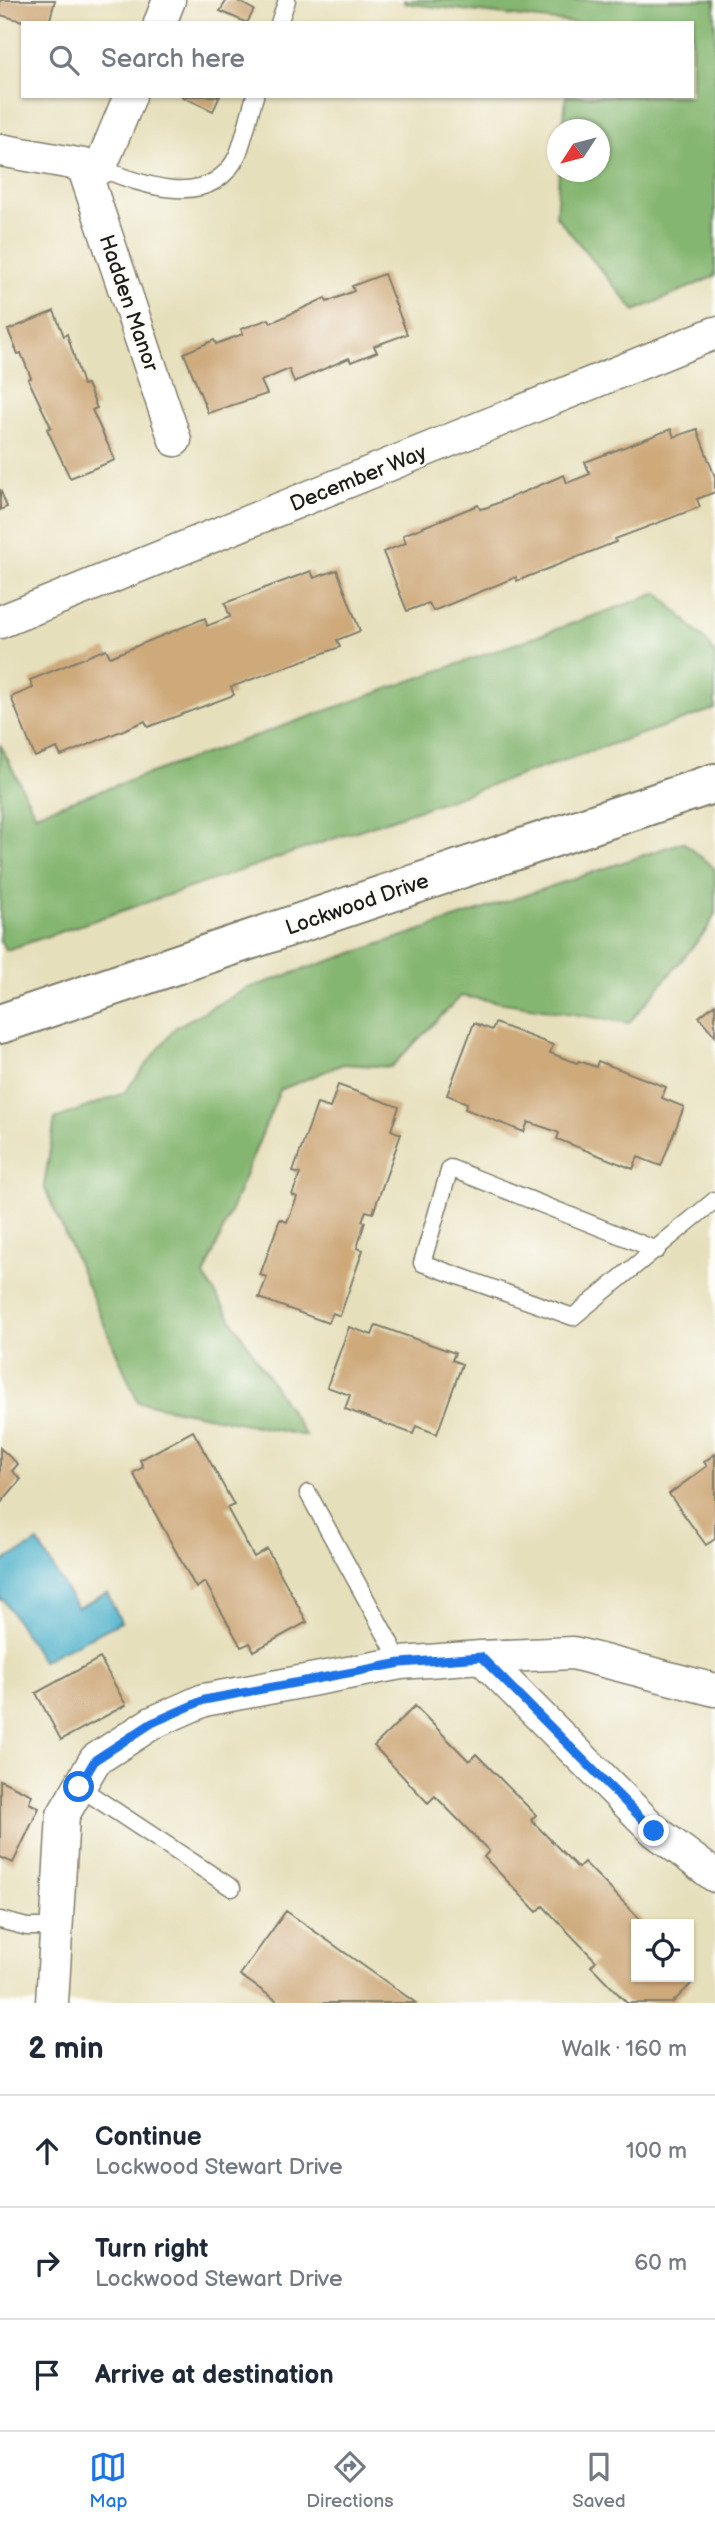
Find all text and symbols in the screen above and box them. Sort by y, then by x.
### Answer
search box [21,21,694,98]
icon: search [45,41,83,79]
text: Search here [101,44,245,75]
north arrow [547,119,610,182]
street label: Hadden Manor [93,232,164,375]
street label: December Way [286,440,430,517]
street label: Lockwood Drive [282,868,432,941]
route start [63,1771,94,1802]
route end [638,1815,669,1846]
map controls [631,1919,694,1982]
button: locate [631,1919,694,1982]
text: 2 min [28,2031,104,2067]
text: Walk · 160 m [561,2035,687,2063]
text: Continue [95,2122,202,2153]
icon: ahead [28,2132,66,2170]
text: 100 m [626,2137,687,2165]
text: Lockwood Stewart Drive [95,2153,343,2181]
text: Turn right [95,2234,208,2265]
icon: right [28,2244,66,2282]
text: 60 m [634,2249,687,2277]
text: Lockwood Stewart Drive [95,2265,343,2293]
icon: arrive [28,2356,66,2394]
text: Arrive at destination [95,2360,334,2391]
tab: Map [89,2448,128,2513]
tab: Directions [306,2448,394,2513]
tab: Saved [572,2448,626,2513]

